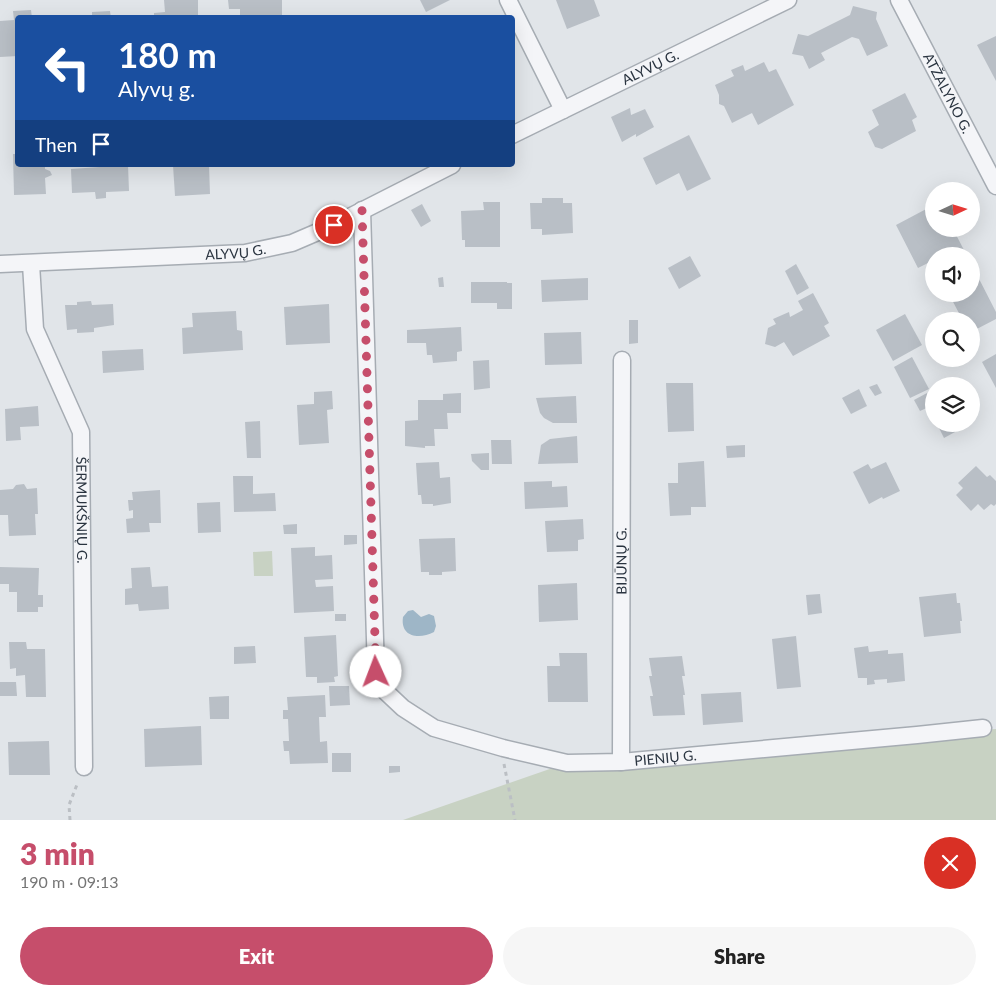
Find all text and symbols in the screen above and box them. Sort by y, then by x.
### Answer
text: 180 m [118,33,217,75]
icon: left [35,35,100,100]
street label: ALYVŲ G. [619,46,681,88]
street label: ATŽALYNO G. [920,50,976,136]
text: Alyvų g. [118,75,195,102]
icon: arrive [87,130,115,158]
text: Then [35,133,77,156]
north arrow [925,182,980,238]
map controls [925,182,980,432]
pin [313,204,355,246]
icon: arrive [320,211,348,239]
street label: ALYVŲ G. [205,240,267,263]
button: sound [925,247,980,302]
button: search [925,312,980,367]
button: layers [925,377,980,432]
street label: ŠERMUKŠNIŲ G. [73,457,91,564]
street label: BIJŪNŲ G. [612,527,630,595]
position arrow [349,645,401,697]
street label: PIENIŲ G. [633,746,697,769]
text: 3 min [20,835,95,871]
button: close [924,837,976,889]
text: 190 m · 09:13 [20,872,119,891]
button: Exit [20,927,493,985]
button: Share [503,927,976,985]

